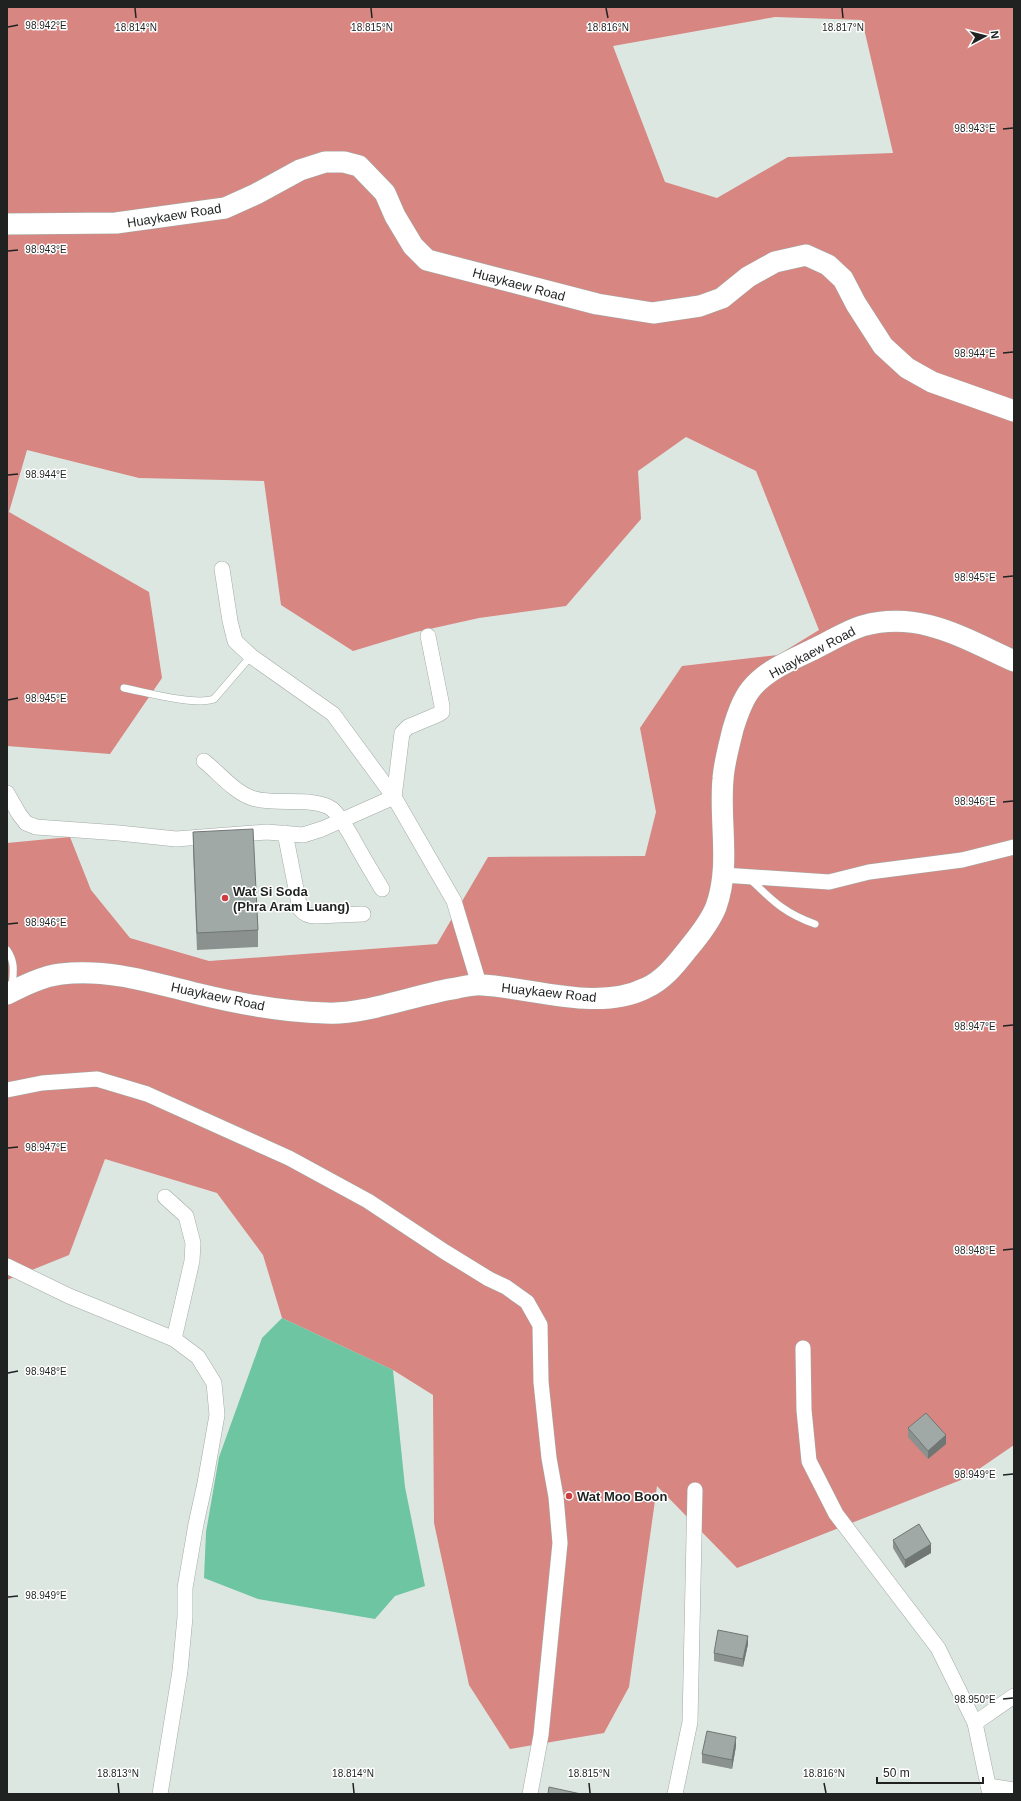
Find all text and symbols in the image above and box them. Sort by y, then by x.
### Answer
north arrow [965,16,1005,56]
text: 98.942°E [25,20,67,31]
text: 18.814°N [115,22,157,33]
text: 18.815°N [351,22,393,33]
text: 18.816°N [587,22,629,33]
text: 18.817°N [822,22,864,33]
text: N [988,30,1001,40]
text: 98.943°E [954,123,996,134]
street label: Huaykaew Road [126,201,222,230]
text: 98.943°E [25,244,67,255]
street label: Huaykaew Road [471,265,567,304]
text: 98.944°E [954,348,996,359]
text: 98.944°E [25,469,67,480]
text: 98.945°E [954,572,996,583]
street label: Huaykaew Road [767,623,858,681]
text: 98.945°E [25,693,67,704]
text: 98.946°E [954,796,996,807]
place label: Wat Si Soda (Phra Aram Luang) [233,884,350,914]
marker: Wat Si Soda (Phra Aram Luang) [220,893,230,903]
text: 98.946°E [25,917,67,928]
street label: Huaykaew Road [170,979,266,1014]
street label: Huaykaew Road [501,980,597,1005]
text: 98.947°E [954,1021,996,1032]
text: 98.947°E [25,1142,67,1153]
text: 98.948°E [954,1245,996,1256]
text: 98.948°E [25,1366,67,1377]
text: 98.949°E [954,1469,996,1480]
place label: Wat Moo Boon [577,1489,668,1504]
marker: Wat Moo Boon [564,1491,574,1501]
text: 98.949°E [25,1590,67,1601]
text: 98.950°E [954,1694,996,1705]
scale bar [877,1759,983,1785]
text: 50 m [883,1766,910,1780]
text: 18.813°N [97,1768,139,1779]
text: 18.814°N [332,1768,374,1779]
text: 18.815°N [568,1768,610,1779]
text: 18.816°N [803,1768,845,1779]

